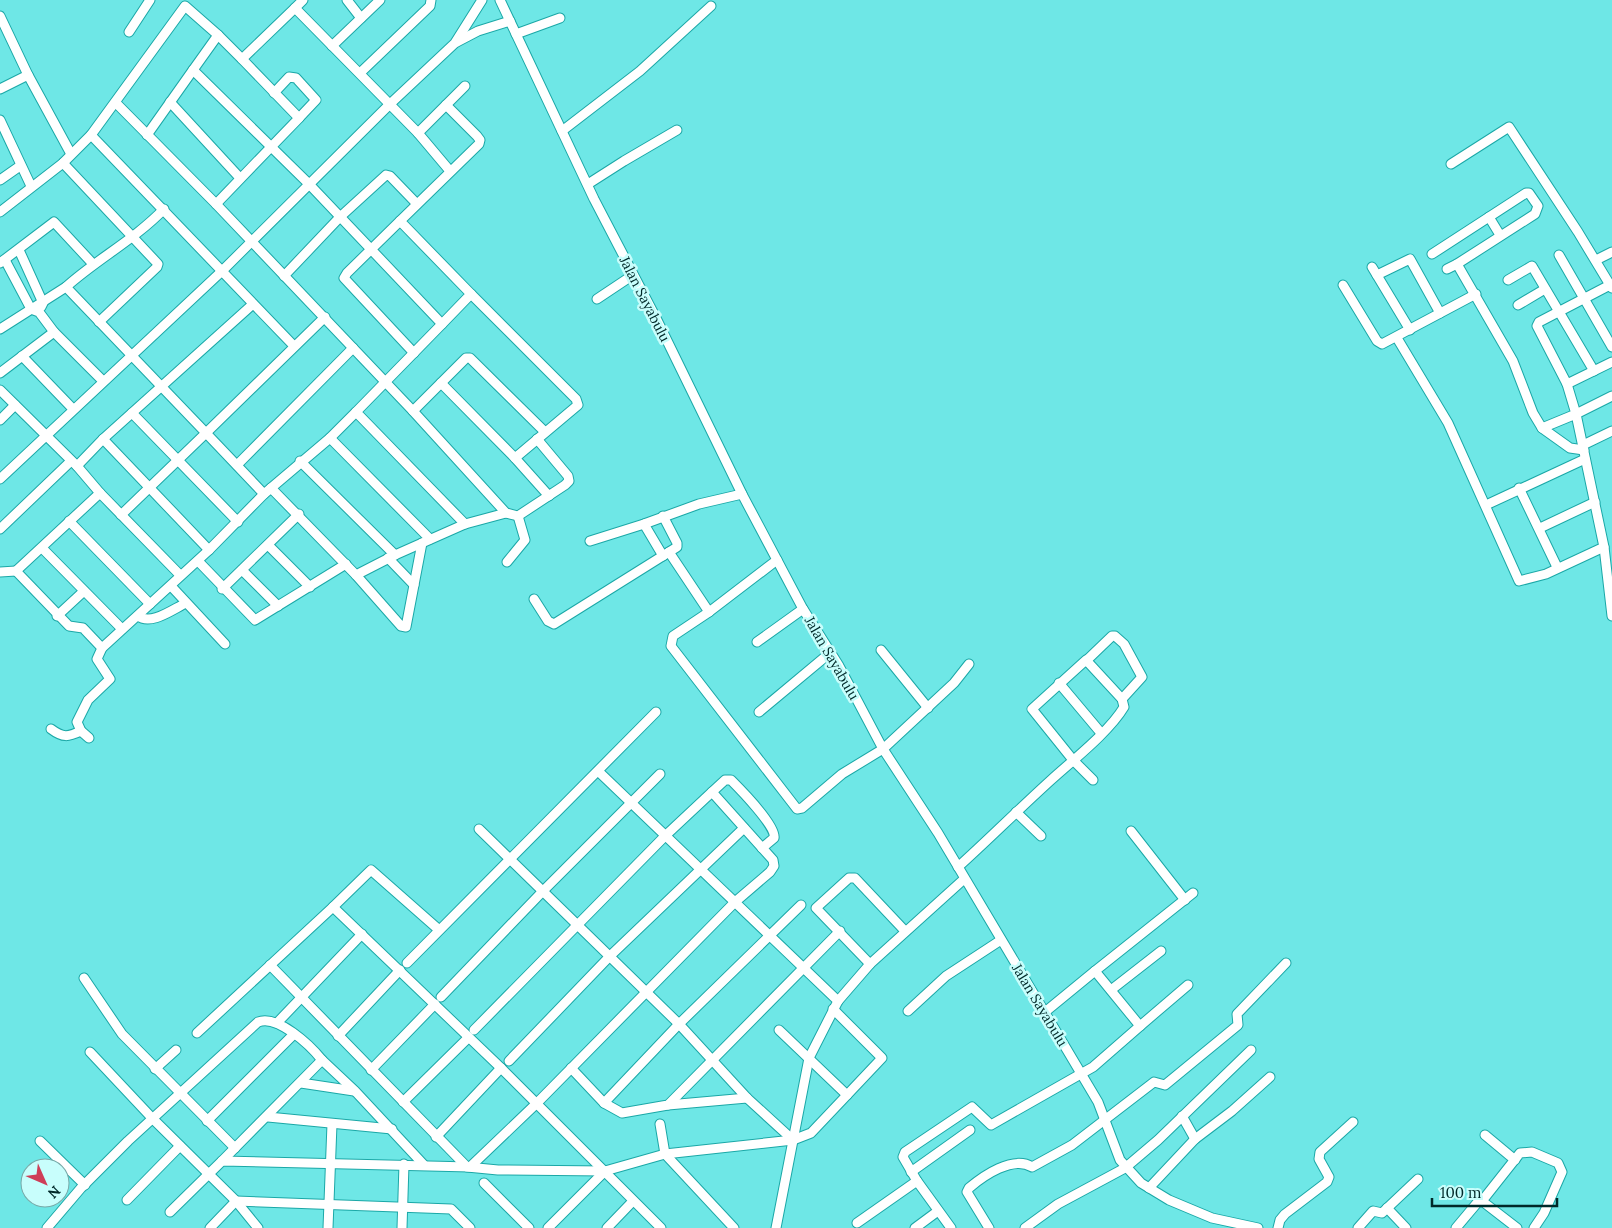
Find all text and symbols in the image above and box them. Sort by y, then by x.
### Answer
street label: Jalan Sayabulu [615,252,674,345]
street label: Jalan Sayabulu [800,612,863,703]
street label: Jalan Sayabulu [1008,959,1072,1050]
north arrow [20,1158,70,1208]
scale bar [1432,1176,1557,1208]
text: N [44,1182,64,1203]
text: 100 m [1440,1183,1481,1202]

